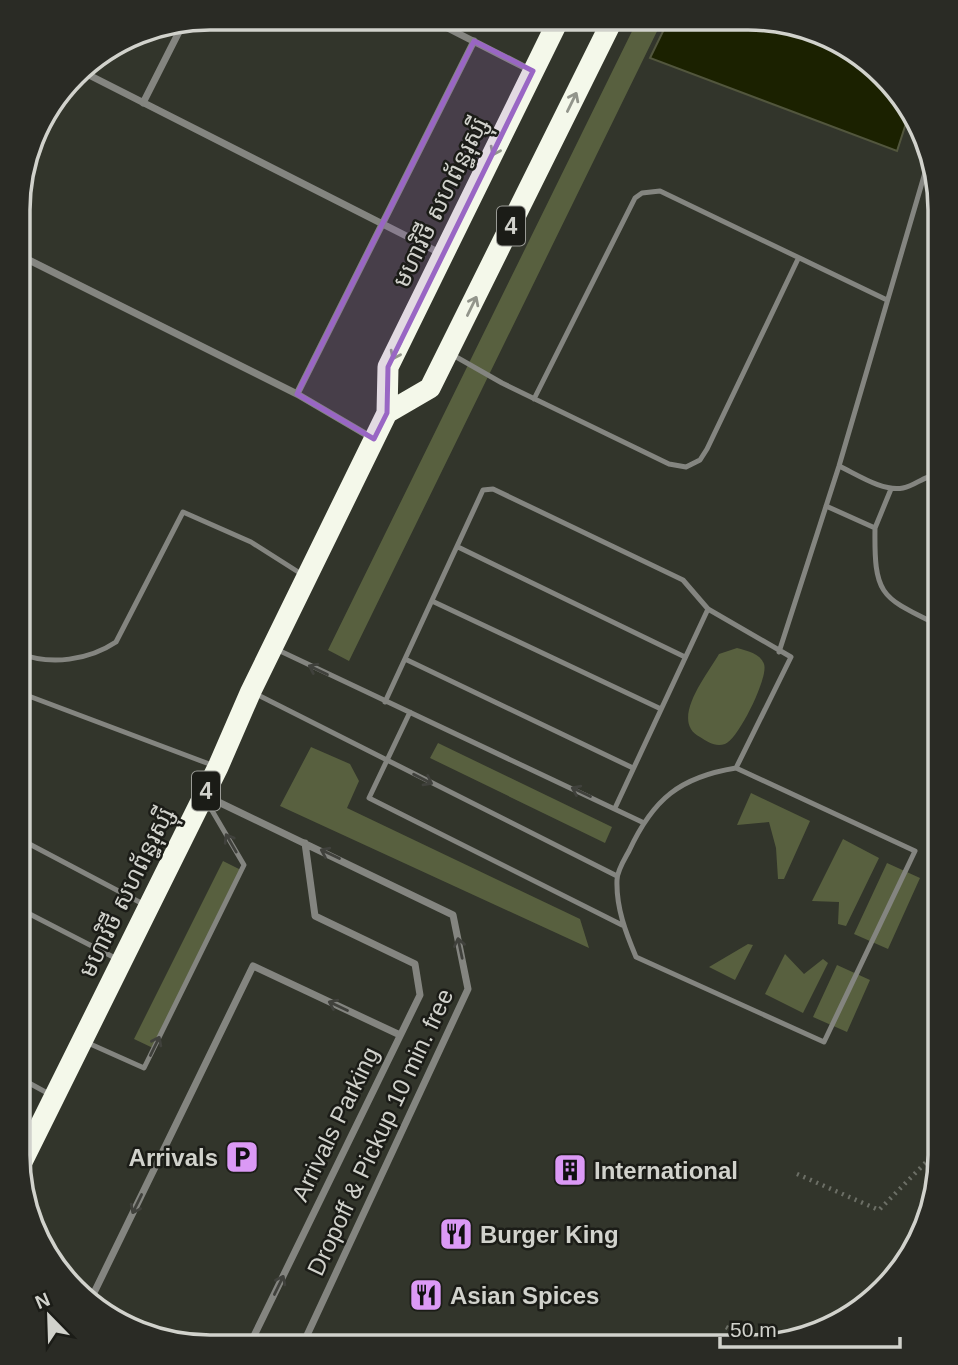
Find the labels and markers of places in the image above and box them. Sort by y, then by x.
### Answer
parking icon: Arrivals [223,1138,261,1176]
place label: Arrivals [129,1144,218,1171]
building icon: International [551,1151,589,1189]
place label: International [594,1157,738,1184]
restaurant icon: Burger King [437,1215,475,1253]
place label: Burger King [480,1221,619,1248]
restaurant icon: Asian Spices [407,1276,445,1314]
place label: Asian Spices [450,1282,599,1309]

